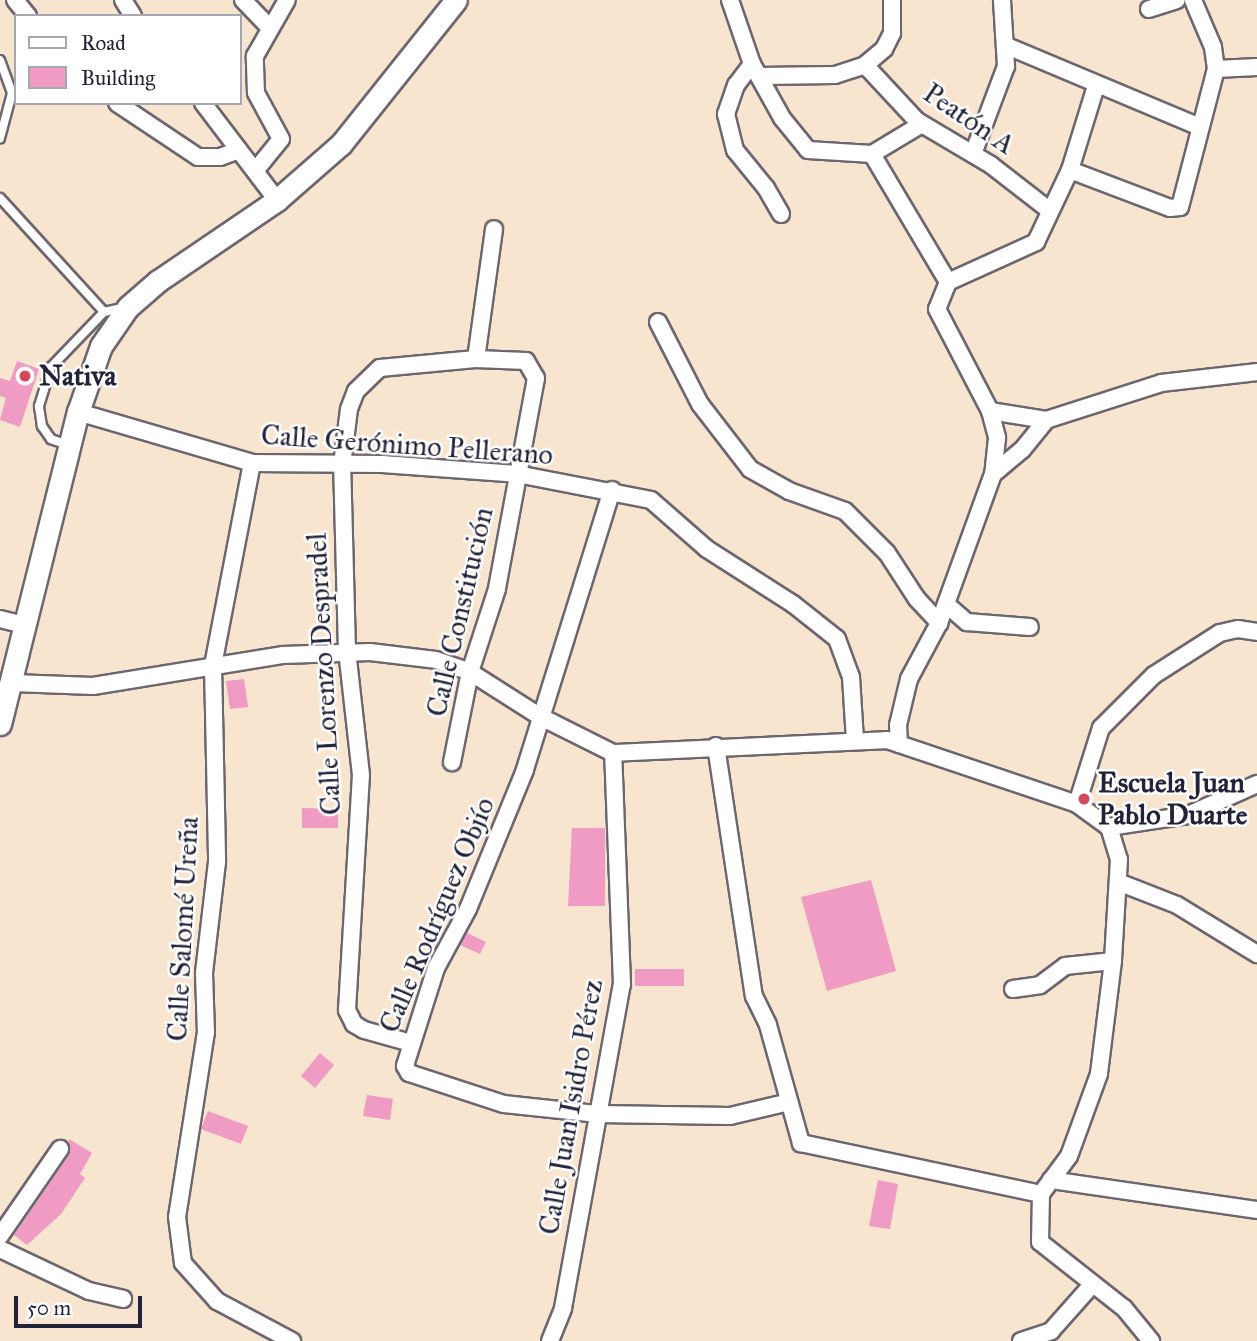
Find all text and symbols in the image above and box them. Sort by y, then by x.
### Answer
legend [14,14,242,105]
text: Road [81,30,126,56]
text: Building [81,65,155,91]
street label: Peatón A [917,76,1021,162]
place label: Nativa [39,359,116,393]
marker: Nativa [17,368,33,384]
street label: Calle Gerónimo Pellerano [260,418,554,472]
street label: Calle Constitución [420,504,500,720]
street label: Calle Lorenzo Despradel [300,532,348,816]
place label: Escuela Juan Pablo Duarte [1098,766,1248,832]
marker: Escuela Juan Pablo Duarte [1076,791,1092,807]
street label: Calle Rodríguez Objío [372,792,502,1038]
street label: Calle Salomé Ureña [160,816,206,1042]
street label: Calle Juan Isidro Pérez [532,977,610,1237]
scale bar [18,1282,145,1326]
text: 50 m [27,1295,71,1321]

